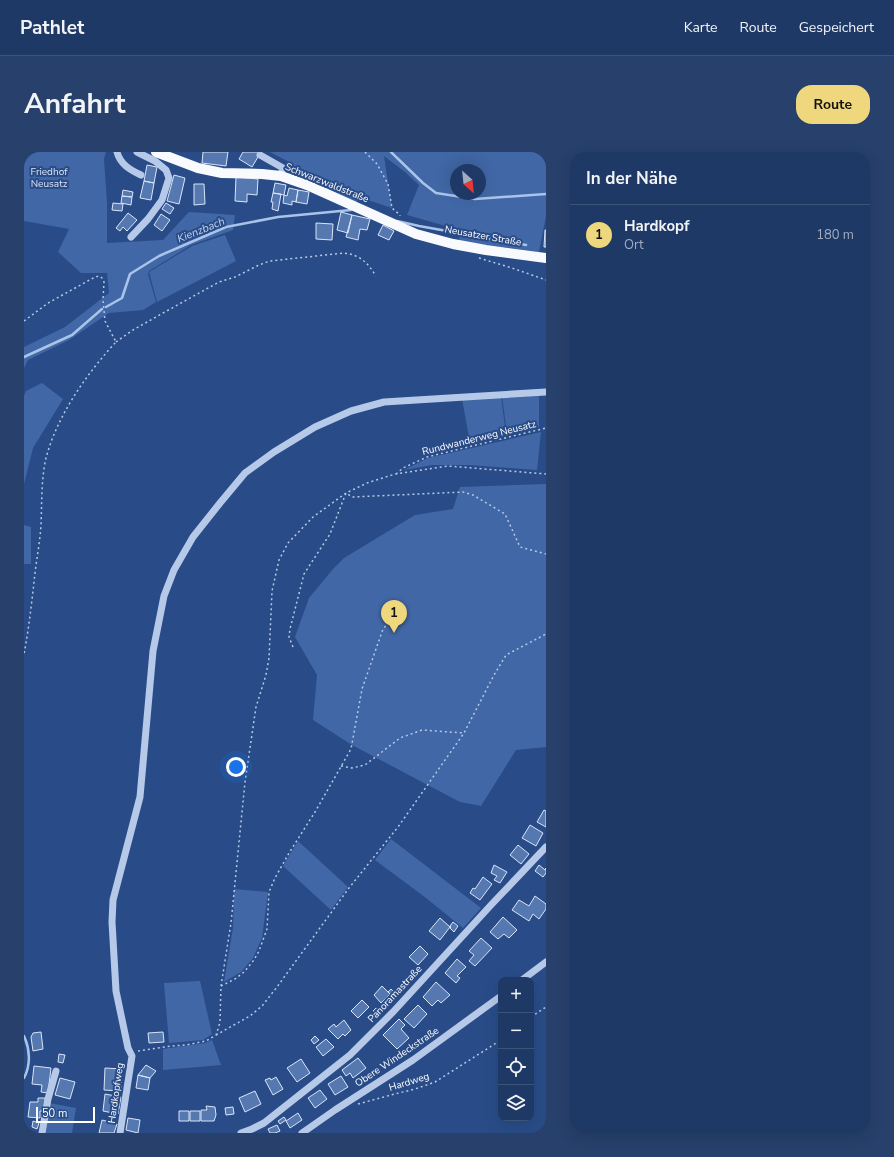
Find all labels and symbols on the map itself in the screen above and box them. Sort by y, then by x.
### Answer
street label: Schwarzwaldstraße [283,160,371,206]
north arrow [450,164,486,200]
park label: Friedhof Neusatz [31,165,68,191]
water label: Kienzbach [175,214,227,246]
street label: Neusatzer Straße [443,222,523,250]
street label: Rundwanderweg Neusatz [421,417,538,459]
pin: 1 [381,600,407,633]
your location [226,757,246,777]
street label: Panoramastraße [365,962,425,1026]
street label: Obere Windeckstraße [352,1024,442,1090]
street label: Hardkopfweg [105,1062,127,1124]
street label: Hardweg [387,1069,431,1095]
scale bar [36,1105,95,1124]

